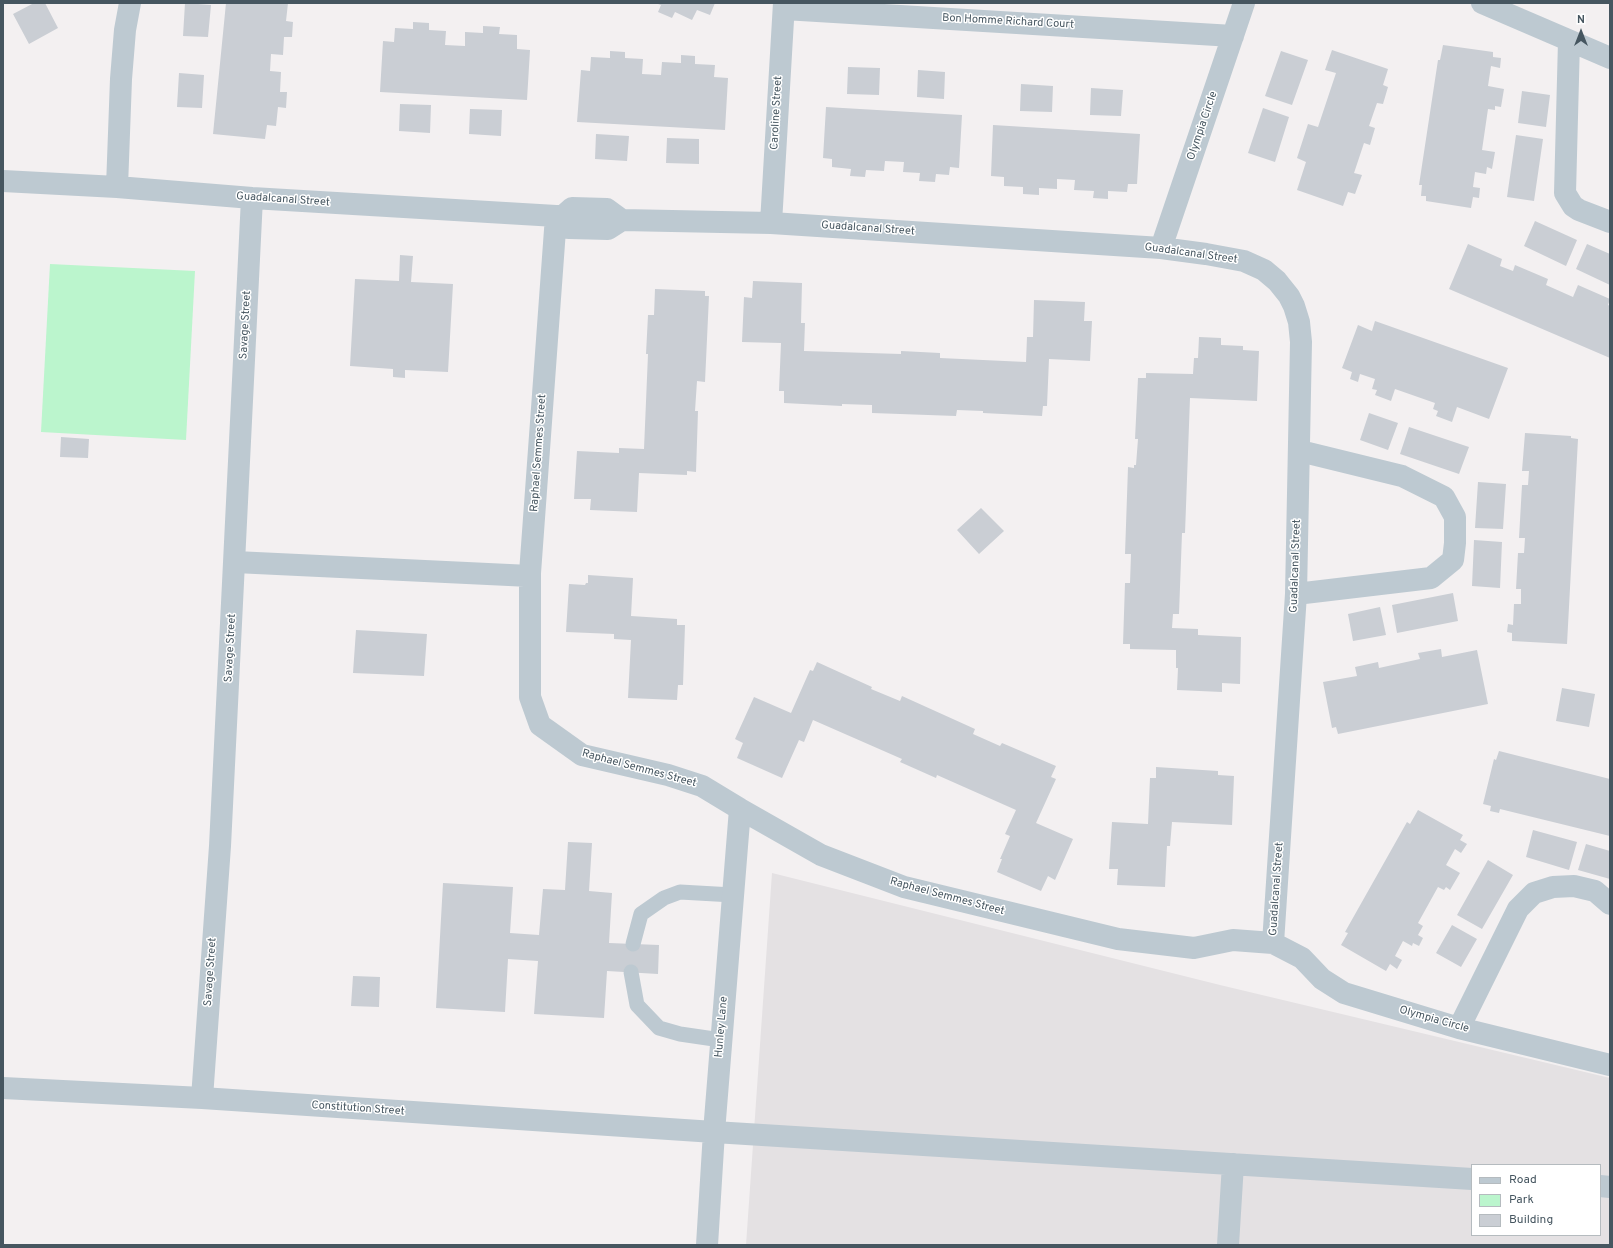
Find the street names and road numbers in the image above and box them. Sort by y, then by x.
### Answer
street label: Bon Homme Richard Court [942,12,1074,32]
street label: Caroline Street [768,76,786,150]
street label: Olympia Circle [1185,90,1221,162]
street label: Guadalcanal Street [236,190,330,210]
street label: Guadalcanal Street [821,219,915,239]
street label: Guadalcanal Street [1144,241,1238,267]
street label: Savage Street [238,290,254,360]
street label: Raphael Semmes Street [528,394,550,512]
street label: Guadalcanal Street [1288,519,1304,613]
street label: Savage Street [223,613,239,683]
street label: Raphael Semmes Street [580,747,698,791]
street label: Guadalcanal Street [1267,842,1287,936]
street label: Raphael Semmes Street [888,875,1006,919]
street label: Savage Street [202,937,220,1007]
street label: Hunley Lane [713,996,731,1058]
street label: Olympia Circle [1398,1004,1470,1036]
street label: Constitution Street [311,1099,405,1119]

